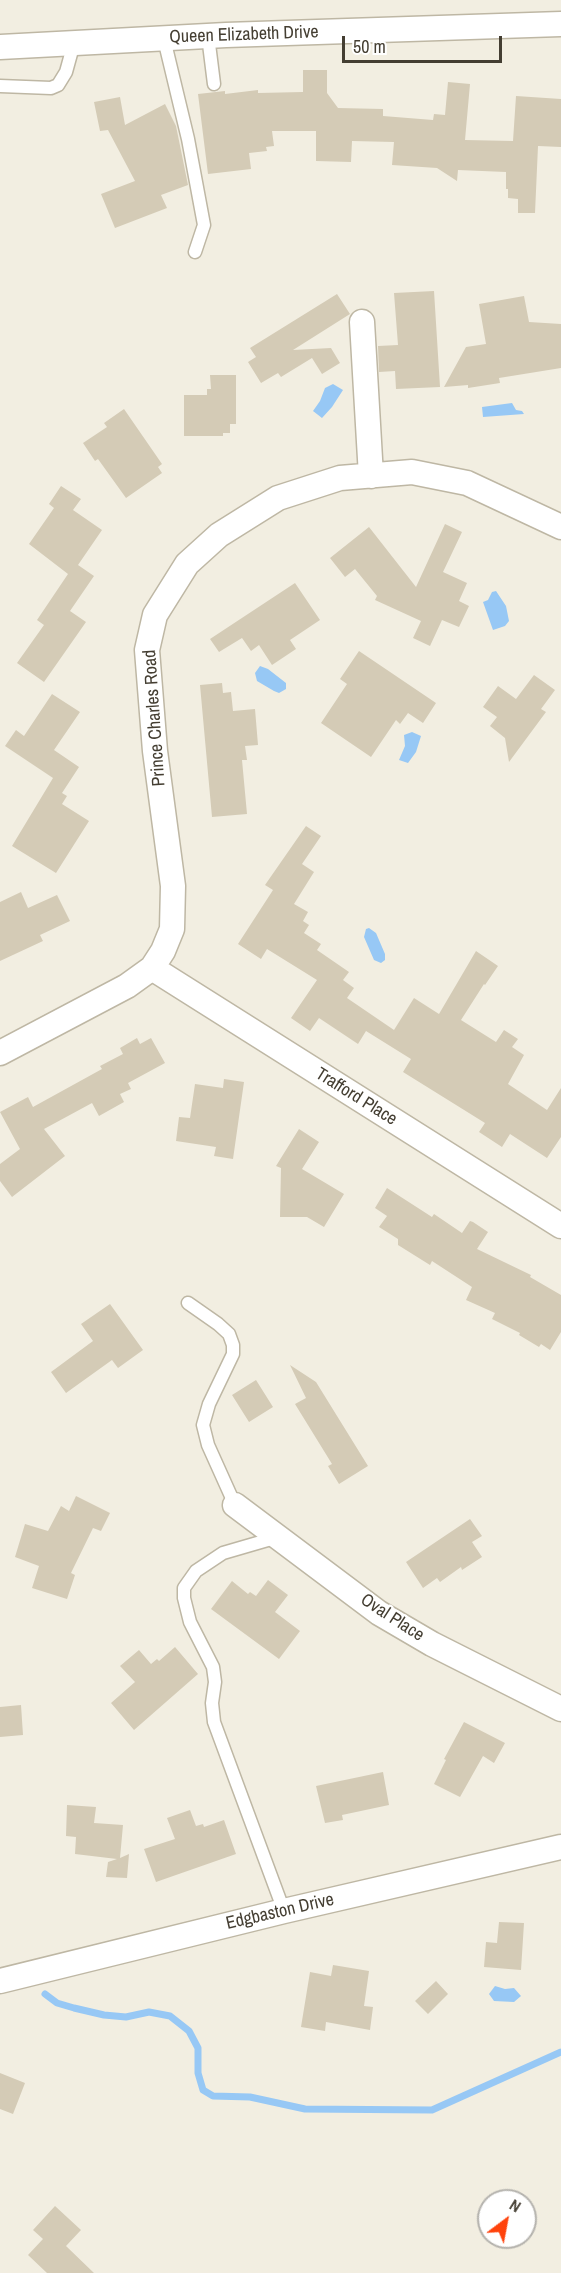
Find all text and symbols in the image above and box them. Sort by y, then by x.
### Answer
street label: Queen Elizabeth Drive [169,22,319,48]
scale bar [345,24,506,62]
text: 50 m [353,34,386,59]
street label: Prince Charles Road [139,649,171,787]
street label: Trafford Place [311,1063,401,1131]
street label: Oval Place [356,1590,428,1646]
street label: Edgbaston Drive [224,1889,336,1935]
north arrow [477,2189,537,2249]
text: N [506,2194,525,2217]

